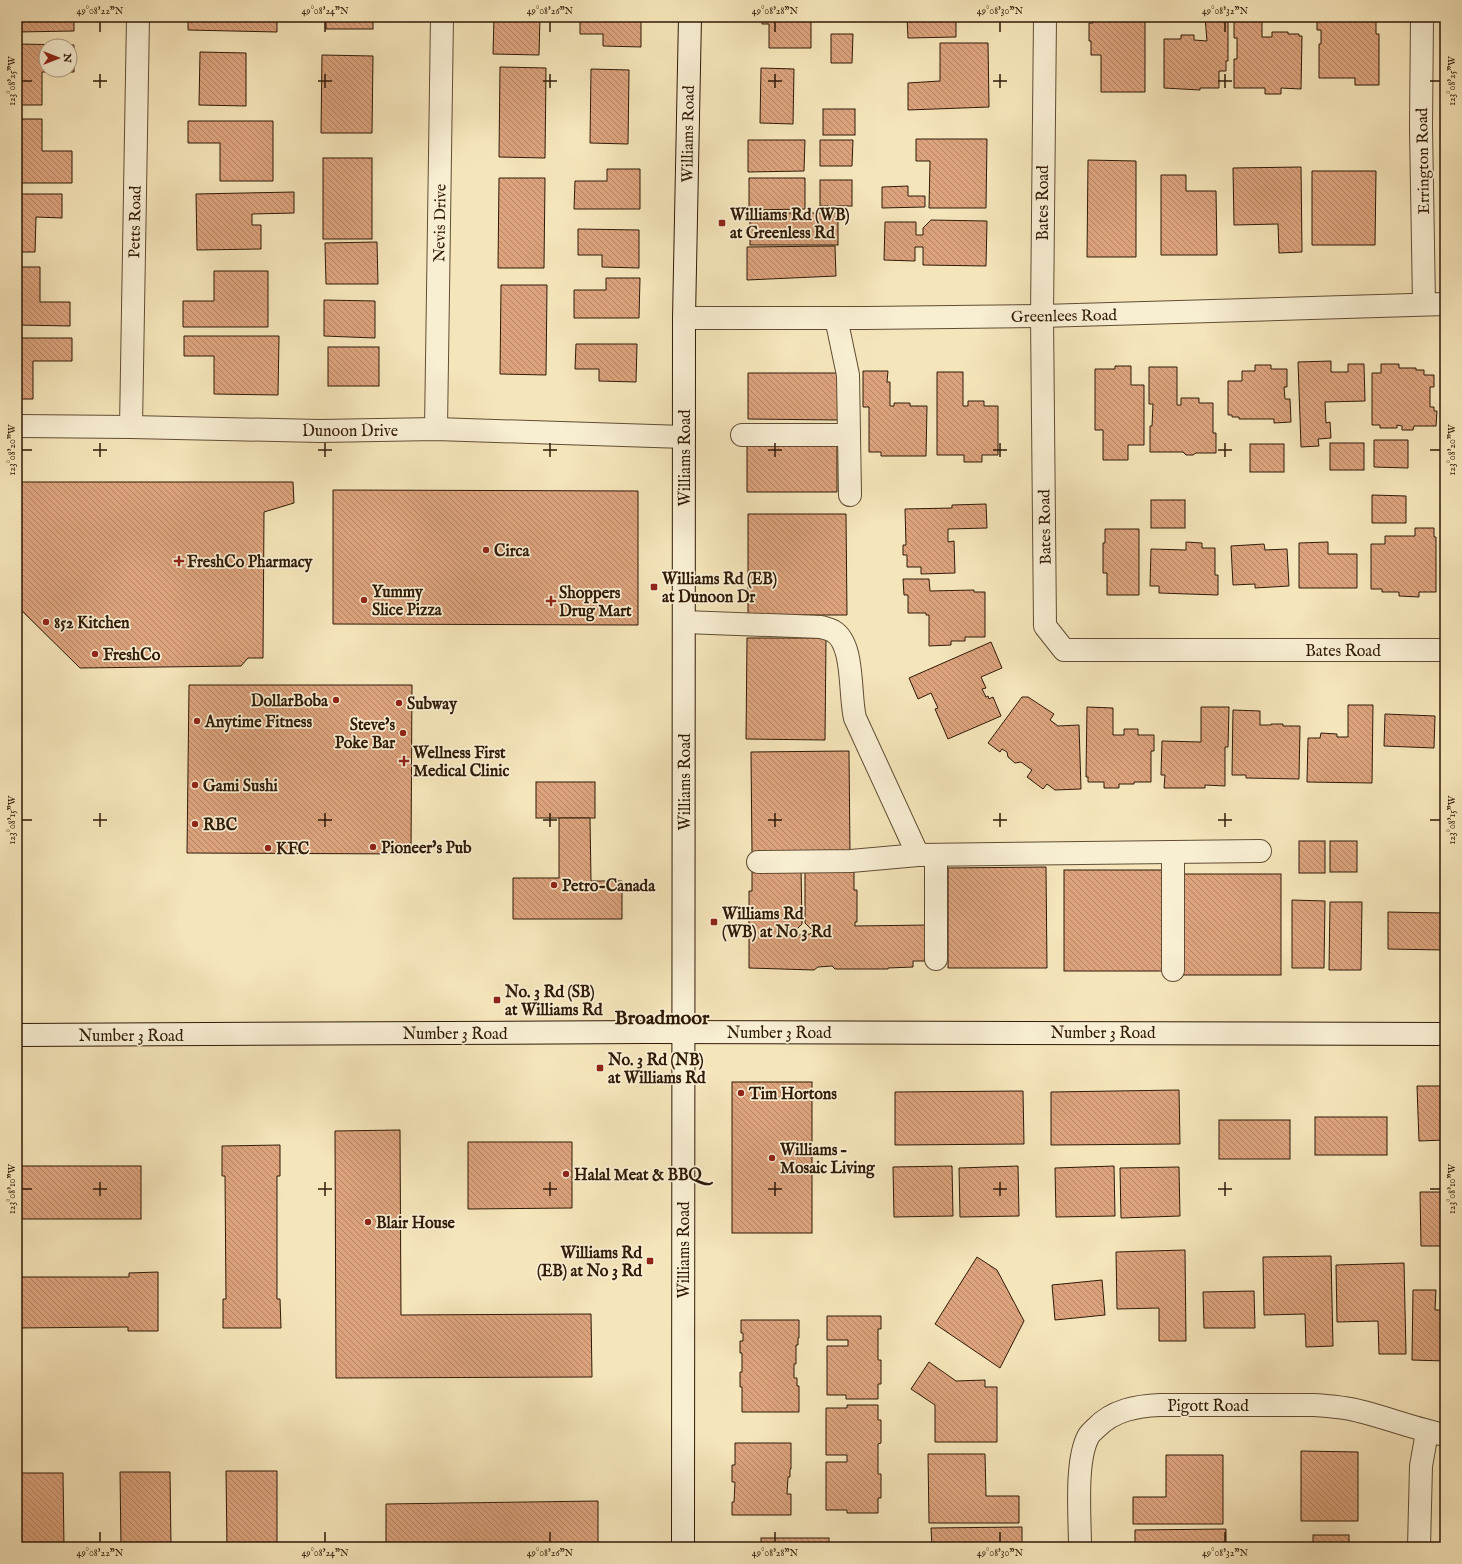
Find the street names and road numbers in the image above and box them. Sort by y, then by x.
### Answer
street label: Williams Road [678,85,700,183]
street label: Errington Road [1413,107,1435,214]
street label: Bates Road [1034,165,1054,241]
street label: Nevis Drive [430,184,452,262]
street label: Petts Road [125,185,147,259]
street label: Greenlees Road [1011,306,1118,328]
street label: Williams Road [676,409,696,507]
street label: Dunoon Drive [302,422,398,442]
street label: Bates Road [1035,489,1057,565]
street label: Bates Road [1305,642,1381,662]
street label: Williams Road [676,733,696,831]
street label: Number 3 Road [727,1024,832,1044]
street label: Number 3 Road [1051,1024,1156,1044]
street label: Number 3 Road [403,1025,508,1045]
street label: Number 3 Road [79,1027,184,1047]
street label: Williams Road [675,1201,695,1299]
street label: Pigott Road [1167,1397,1249,1417]

